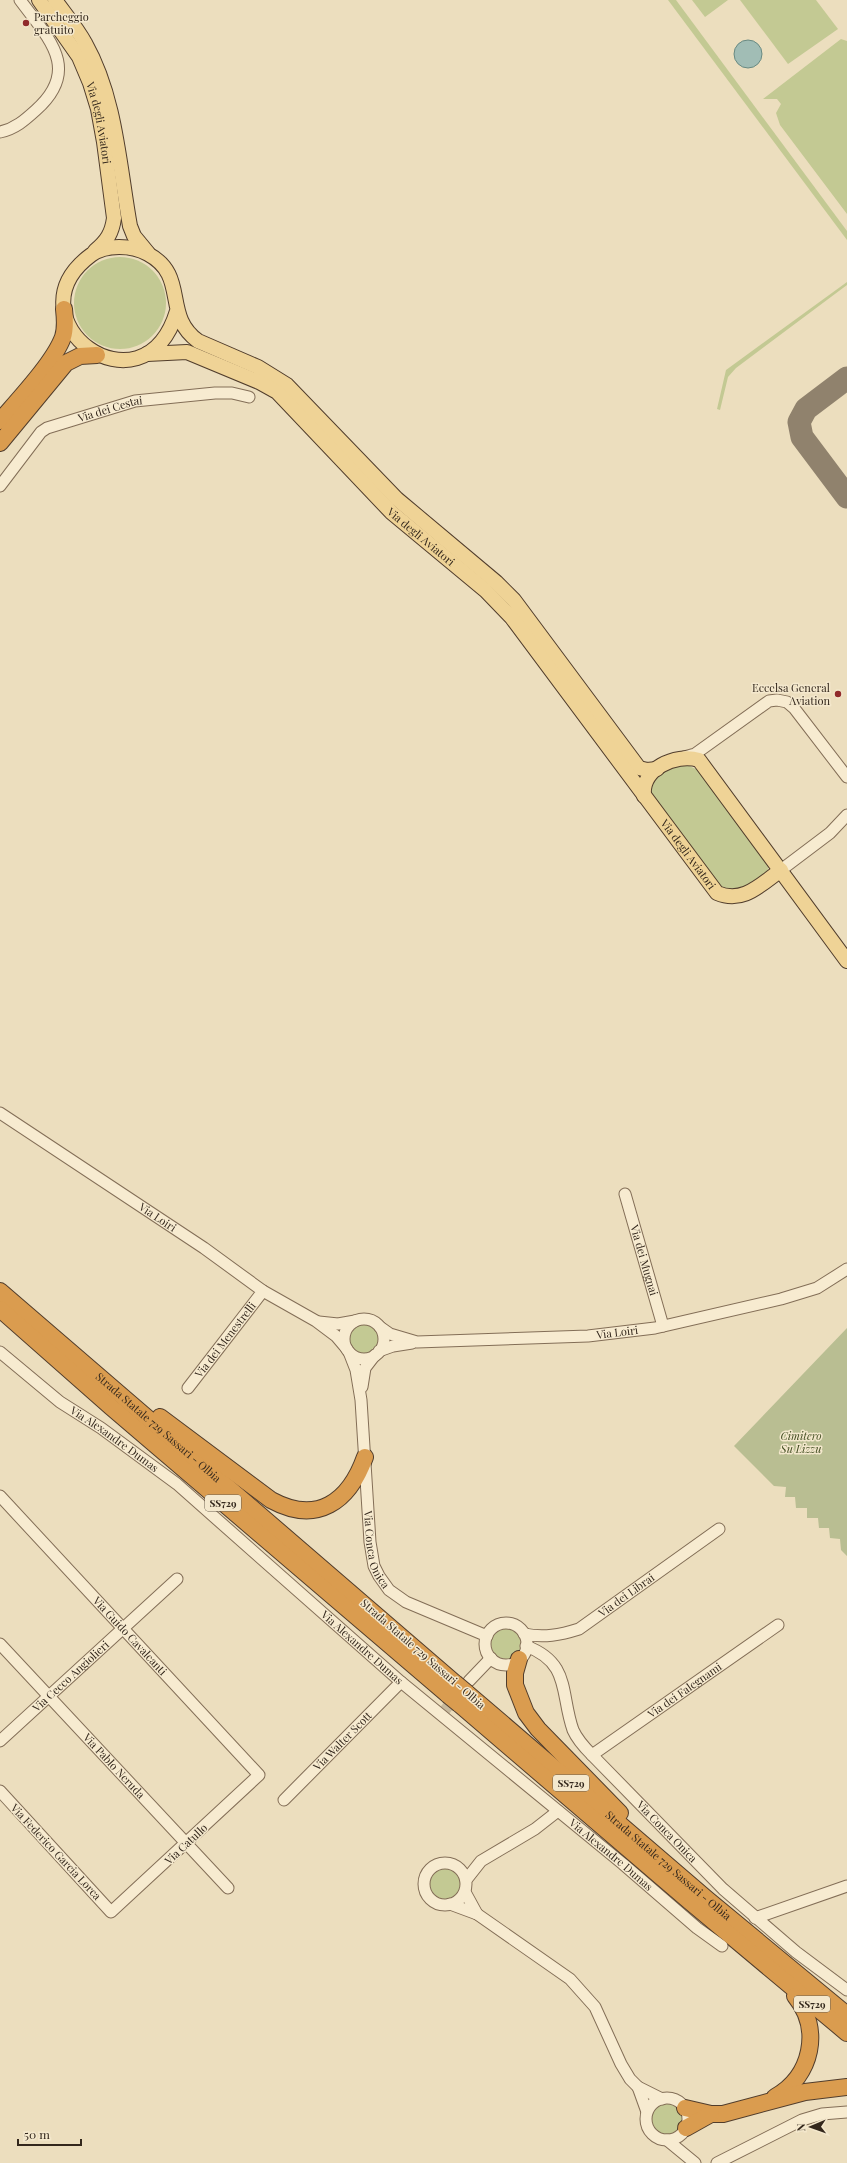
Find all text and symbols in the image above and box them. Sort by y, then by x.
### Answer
place label: Parcheggio gratuito [34,9,89,37]
marker: Parcheggio gratuito [21,18,31,28]
street label: Via degli Aviatori [83,79,115,165]
street label: Via dei Cestai [75,392,143,425]
street label: Via degli Aviatori [383,503,458,569]
place label: Eccelsa General Aviation [752,680,830,708]
marker: Eccelsa General Aviation [833,689,843,699]
street label: Via degli Aviatori [657,815,720,892]
street label: Via Loiri [135,1199,179,1235]
street label: Via dei Mugnai [627,1222,662,1297]
street label: Via dei Menestrelli [190,1299,259,1381]
street label: Via Loiri [595,1322,639,1342]
street label: Strada Statale 729 Sassari - Olbia [93,1369,225,1486]
street label: Via Alexandre Dumas [67,1402,162,1475]
park label: Cimitero Su Lizzu [780,1428,822,1456]
road number: SS729 [205,1495,241,1511]
street label: Via Conca Onica [361,1509,394,1592]
street label: Via dei Librai [594,1570,657,1621]
street label: Via Guido Cavalcanti [89,1592,170,1678]
street label: Strada Statale 729 Sassari - Olbia [358,1595,489,1712]
street label: Via Alexandre Dumas [317,1606,407,1688]
street label: Via Cecco Angiolieri [28,1637,112,1715]
street label: Via dei Falegnami [644,1659,724,1722]
street label: Via Walter Scott [309,1708,375,1774]
street label: Via Pablo Neruda [80,1729,149,1802]
road number: SS729 [553,1775,589,1791]
street label: Via Conca Onica [633,1797,701,1866]
street label: Via Federico Garcia Lorca [7,1800,105,1903]
street label: Strada Statale 729 Sassari - Olbia [602,1807,735,1923]
street label: Via Alexandre Dumas [566,1814,656,1894]
street label: Via Catullo [160,1820,210,1868]
road number: SS729 [794,1996,830,2012]
north arrow [791,2107,831,2147]
scale bar [18,2121,81,2147]
text: N [793,2123,808,2132]
text: 50 m [24,2126,50,2142]

